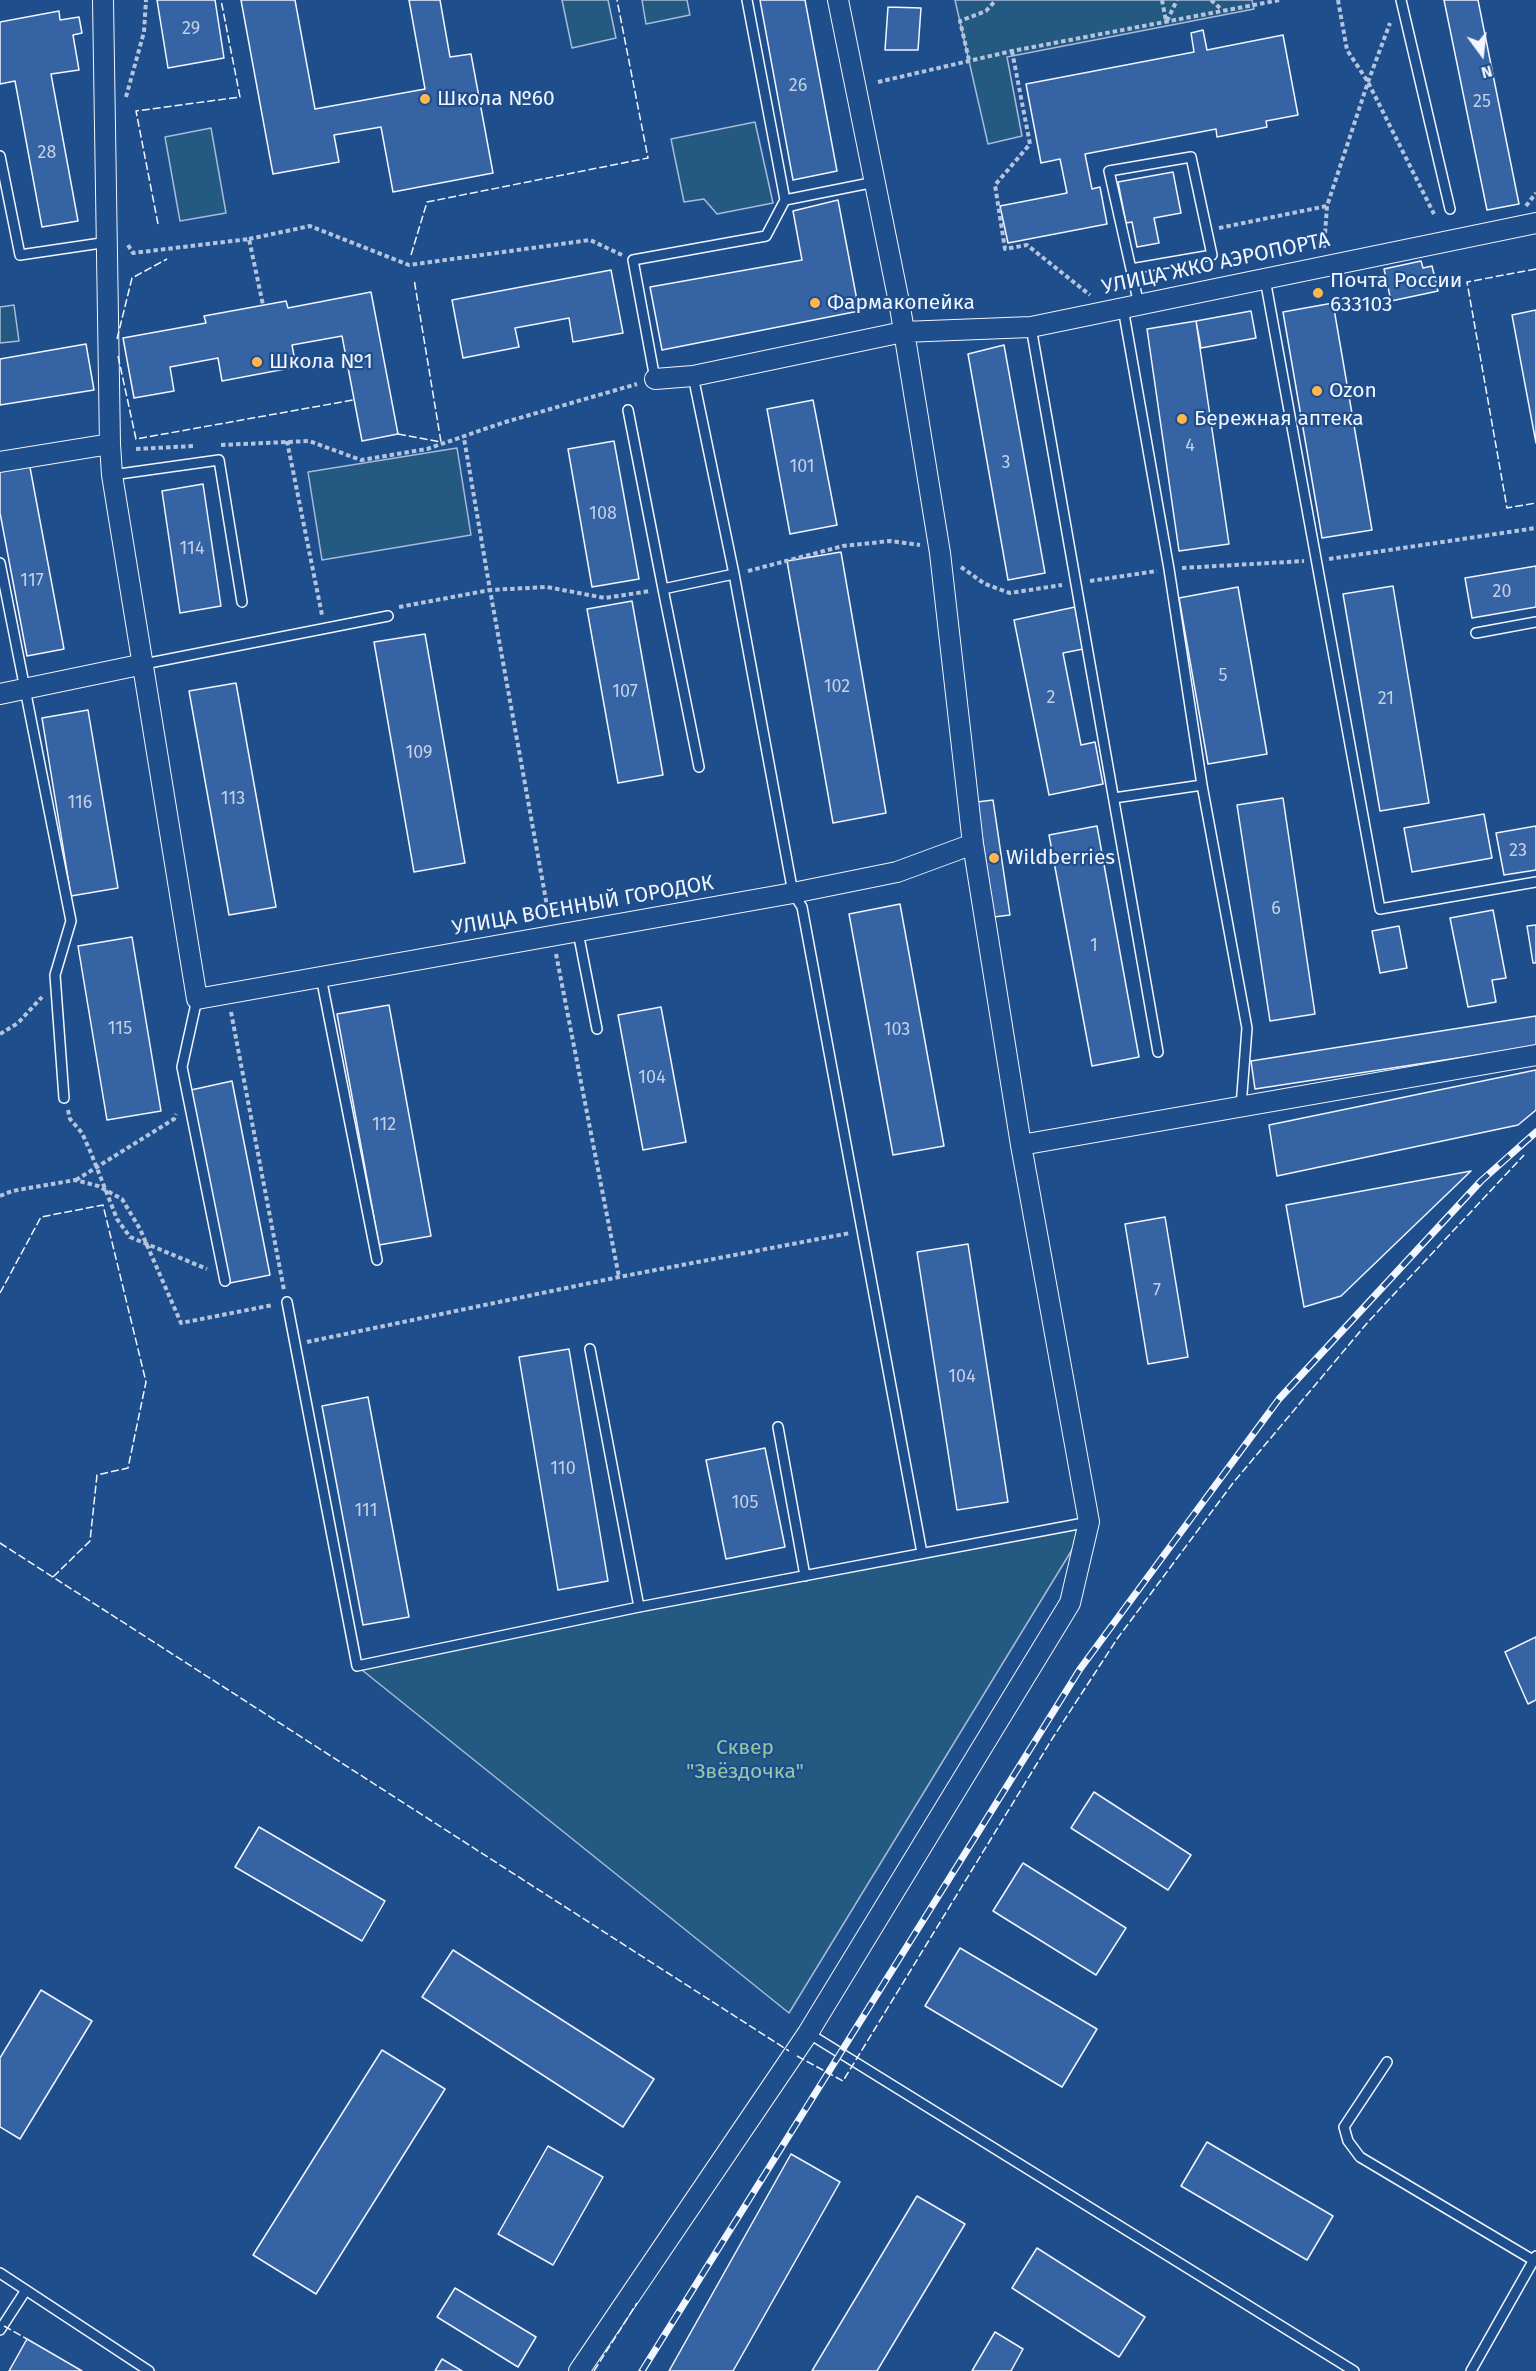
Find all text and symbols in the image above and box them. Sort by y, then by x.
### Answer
house number: 29 [182,18,200,40]
north arrow [1452,24,1512,84]
text: N [1479,61,1494,82]
house number: 26 [789,75,807,97]
place label: Школа №60 [437,86,555,112]
house number: 25 [1473,91,1491,113]
marker: Школа №60 [418,92,432,106]
house number: 28 [38,142,56,164]
street label: УЛИЦА ЖКО АЭРОПОРТА [1100,228,1332,300]
place label: Почта России 633103 [1330,268,1462,318]
marker: Почта России 633103 [1311,286,1325,300]
place label: Фармакопейка [827,290,975,316]
marker: Фармакопейка [808,296,822,310]
place label: Школа №1 [269,349,373,375]
marker: Школа №1 [250,355,264,369]
place label: Ozon [1329,378,1377,404]
marker: Ozon [1310,384,1324,398]
place label: Бережная аптека [1194,406,1364,432]
marker: Бережная аптека [1175,412,1189,426]
house number: 4 [1185,435,1195,457]
house number: 3 [1002,452,1010,474]
house number: 101 [789,456,815,478]
house number: 108 [589,503,617,525]
house number: 114 [180,538,204,560]
house number: 117 [20,570,44,592]
house number: 20 [1493,581,1511,603]
house number: 5 [1218,665,1228,687]
house number: 102 [824,676,850,698]
house number: 107 [612,681,638,703]
house number: 2 [1047,687,1055,709]
house number: 21 [1378,688,1394,710]
house number: 109 [405,742,433,764]
house number: 113 [221,788,245,810]
house number: 116 [68,792,92,814]
house number: 23 [1509,840,1527,862]
place label: Wildberries [1006,845,1115,871]
marker: Wildberries [987,851,1001,865]
street label: УЛИЦА ВОЕННЫЙ ГОРОДОК [450,871,716,941]
house number: 6 [1271,898,1281,920]
house number: 1 [1090,935,1098,957]
house number: 115 [108,1018,132,1040]
house number: 103 [884,1019,910,1041]
house number: 104 [638,1067,666,1089]
house number: 112 [372,1114,396,1136]
house number: 7 [1153,1280,1161,1302]
house number: 104 [948,1366,976,1388]
house number: 110 [550,1458,576,1480]
house number: 105 [732,1492,758,1514]
house number: 111 [355,1500,377,1522]
park label: Сквер "Звёздочка" [686,1735,804,1785]

